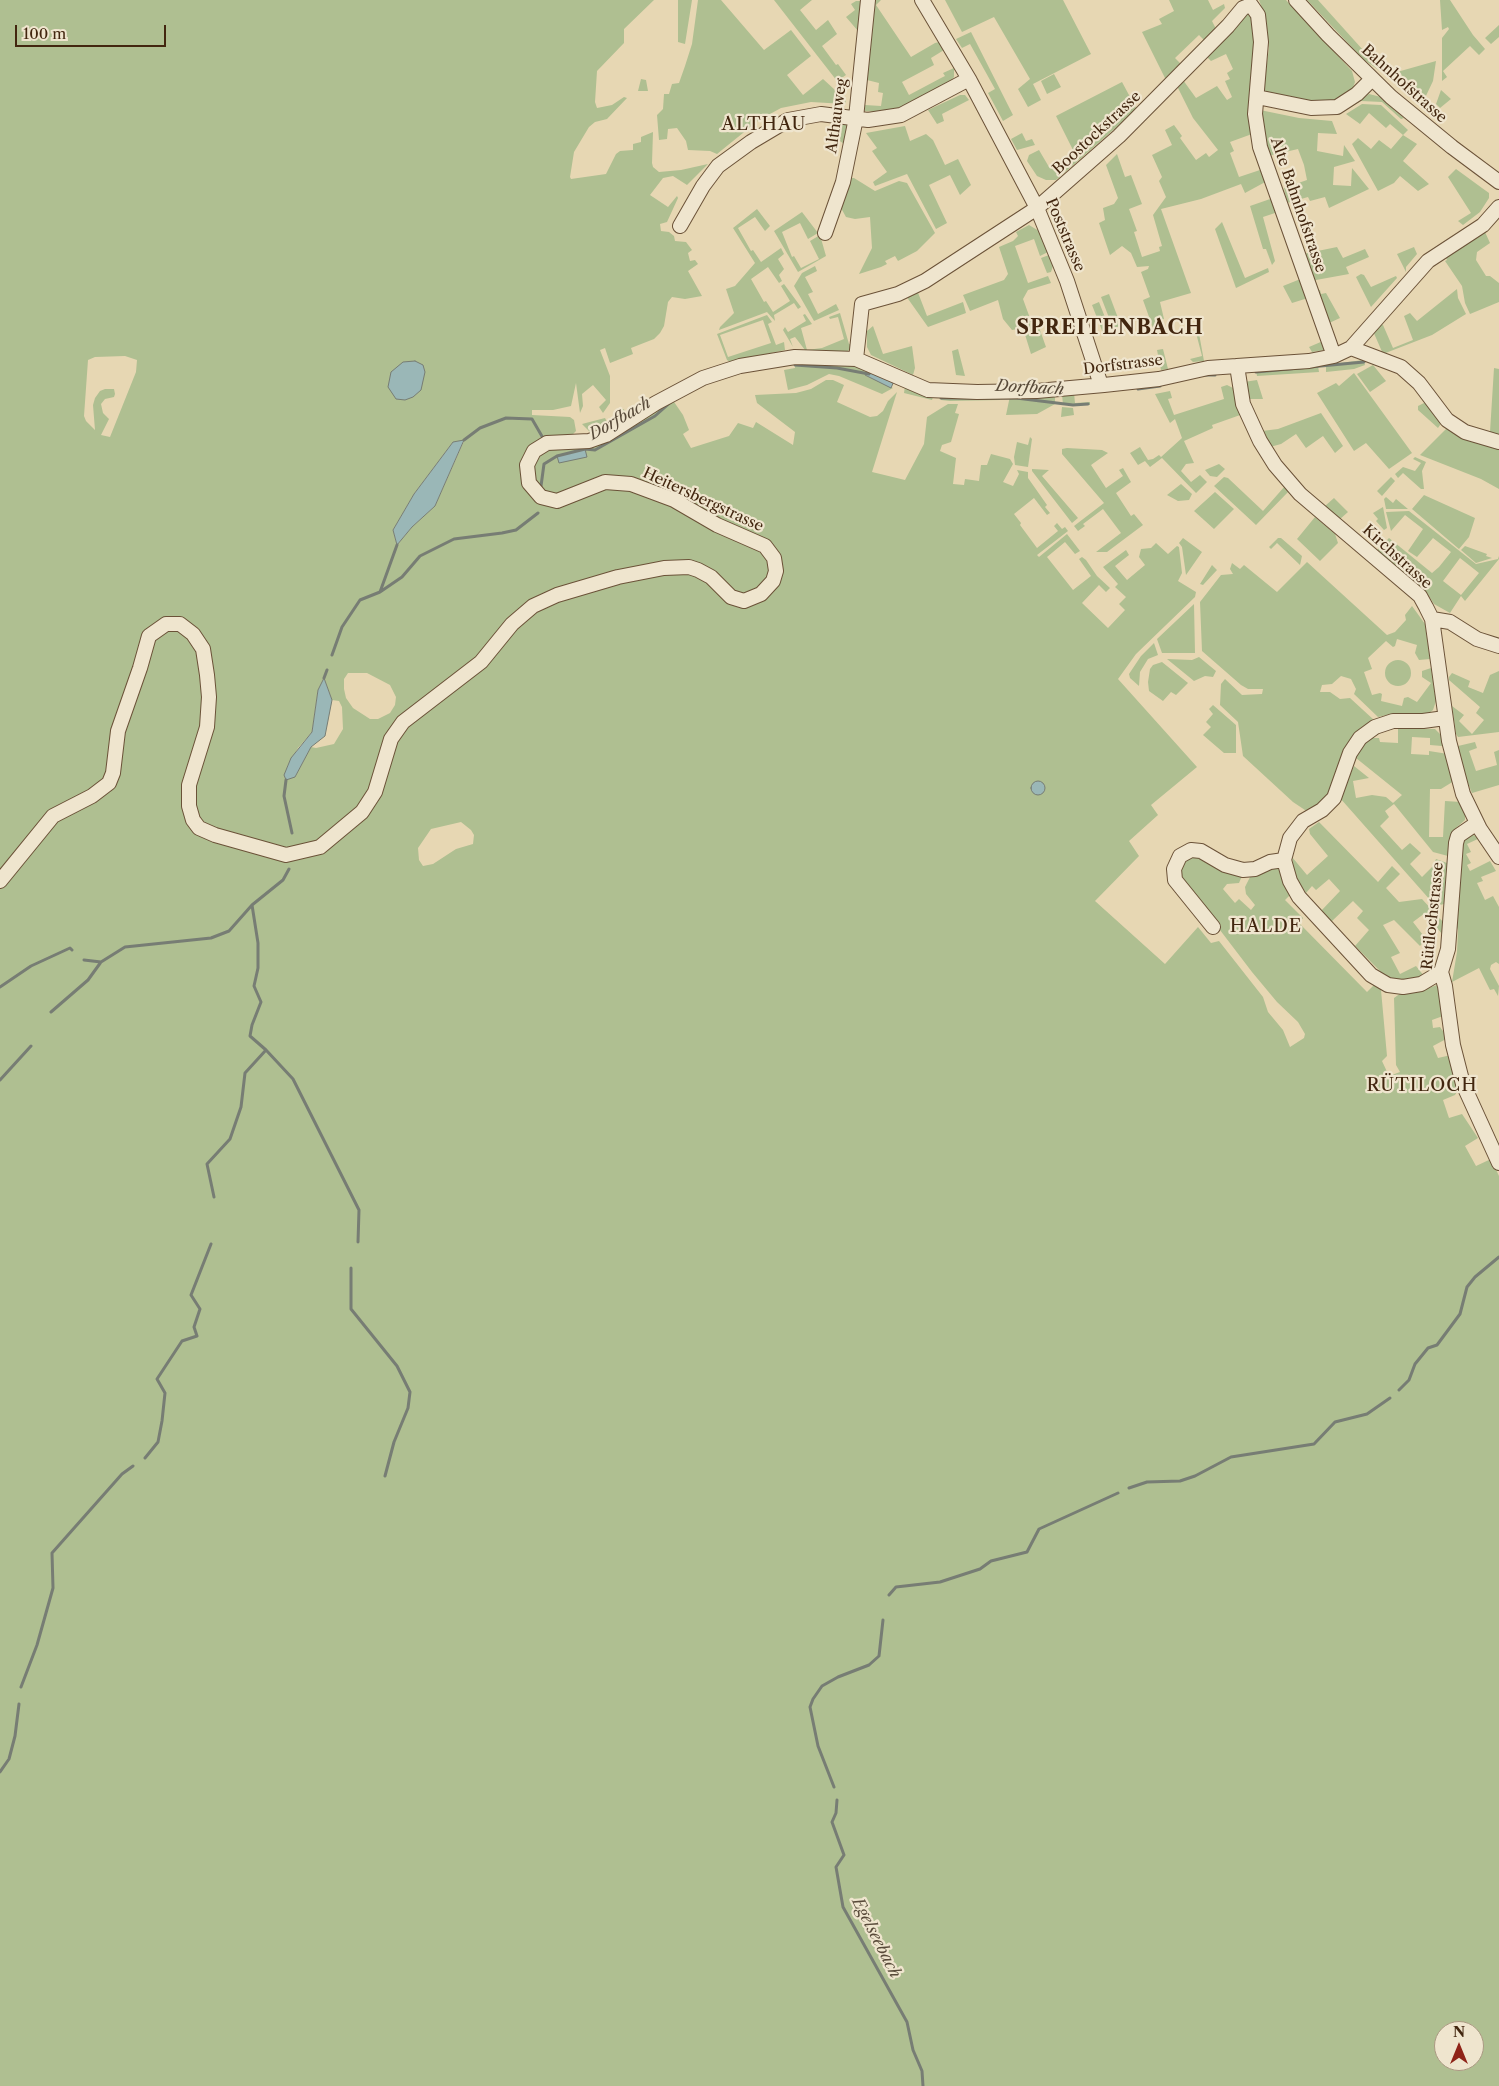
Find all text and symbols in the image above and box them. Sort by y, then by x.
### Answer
scale bar [18,15,169,47]
text: 100 m [23,24,66,43]
street label: Bahnhofstrasse [1358,41,1450,127]
street label: Althauweg [823,77,851,155]
street label: Boostockstrasse [1049,88,1145,178]
district label: ALTHAU [721,114,807,136]
street label: Alte Bahnhofstrasse [1266,135,1330,275]
street label: Poststrasse [1042,196,1088,274]
district label: SPREITENBACH [1015,316,1205,340]
street label: Dorfstrasse [1082,351,1164,379]
water label: Dorfbach [995,377,1065,399]
water label: Dorfbach [586,394,654,444]
street label: Heitersbergstrasse [640,464,766,536]
street label: Kirchstrasse [1359,521,1435,593]
street label: Rütilochstrasse [1418,861,1448,971]
district label: HALDE [1229,916,1303,938]
district label: RÜTILOCH [1365,1075,1479,1097]
water label: Egelseebach [848,1895,904,1981]
north arrow [1434,2021,1484,2071]
text: N [1453,2023,1465,2041]

